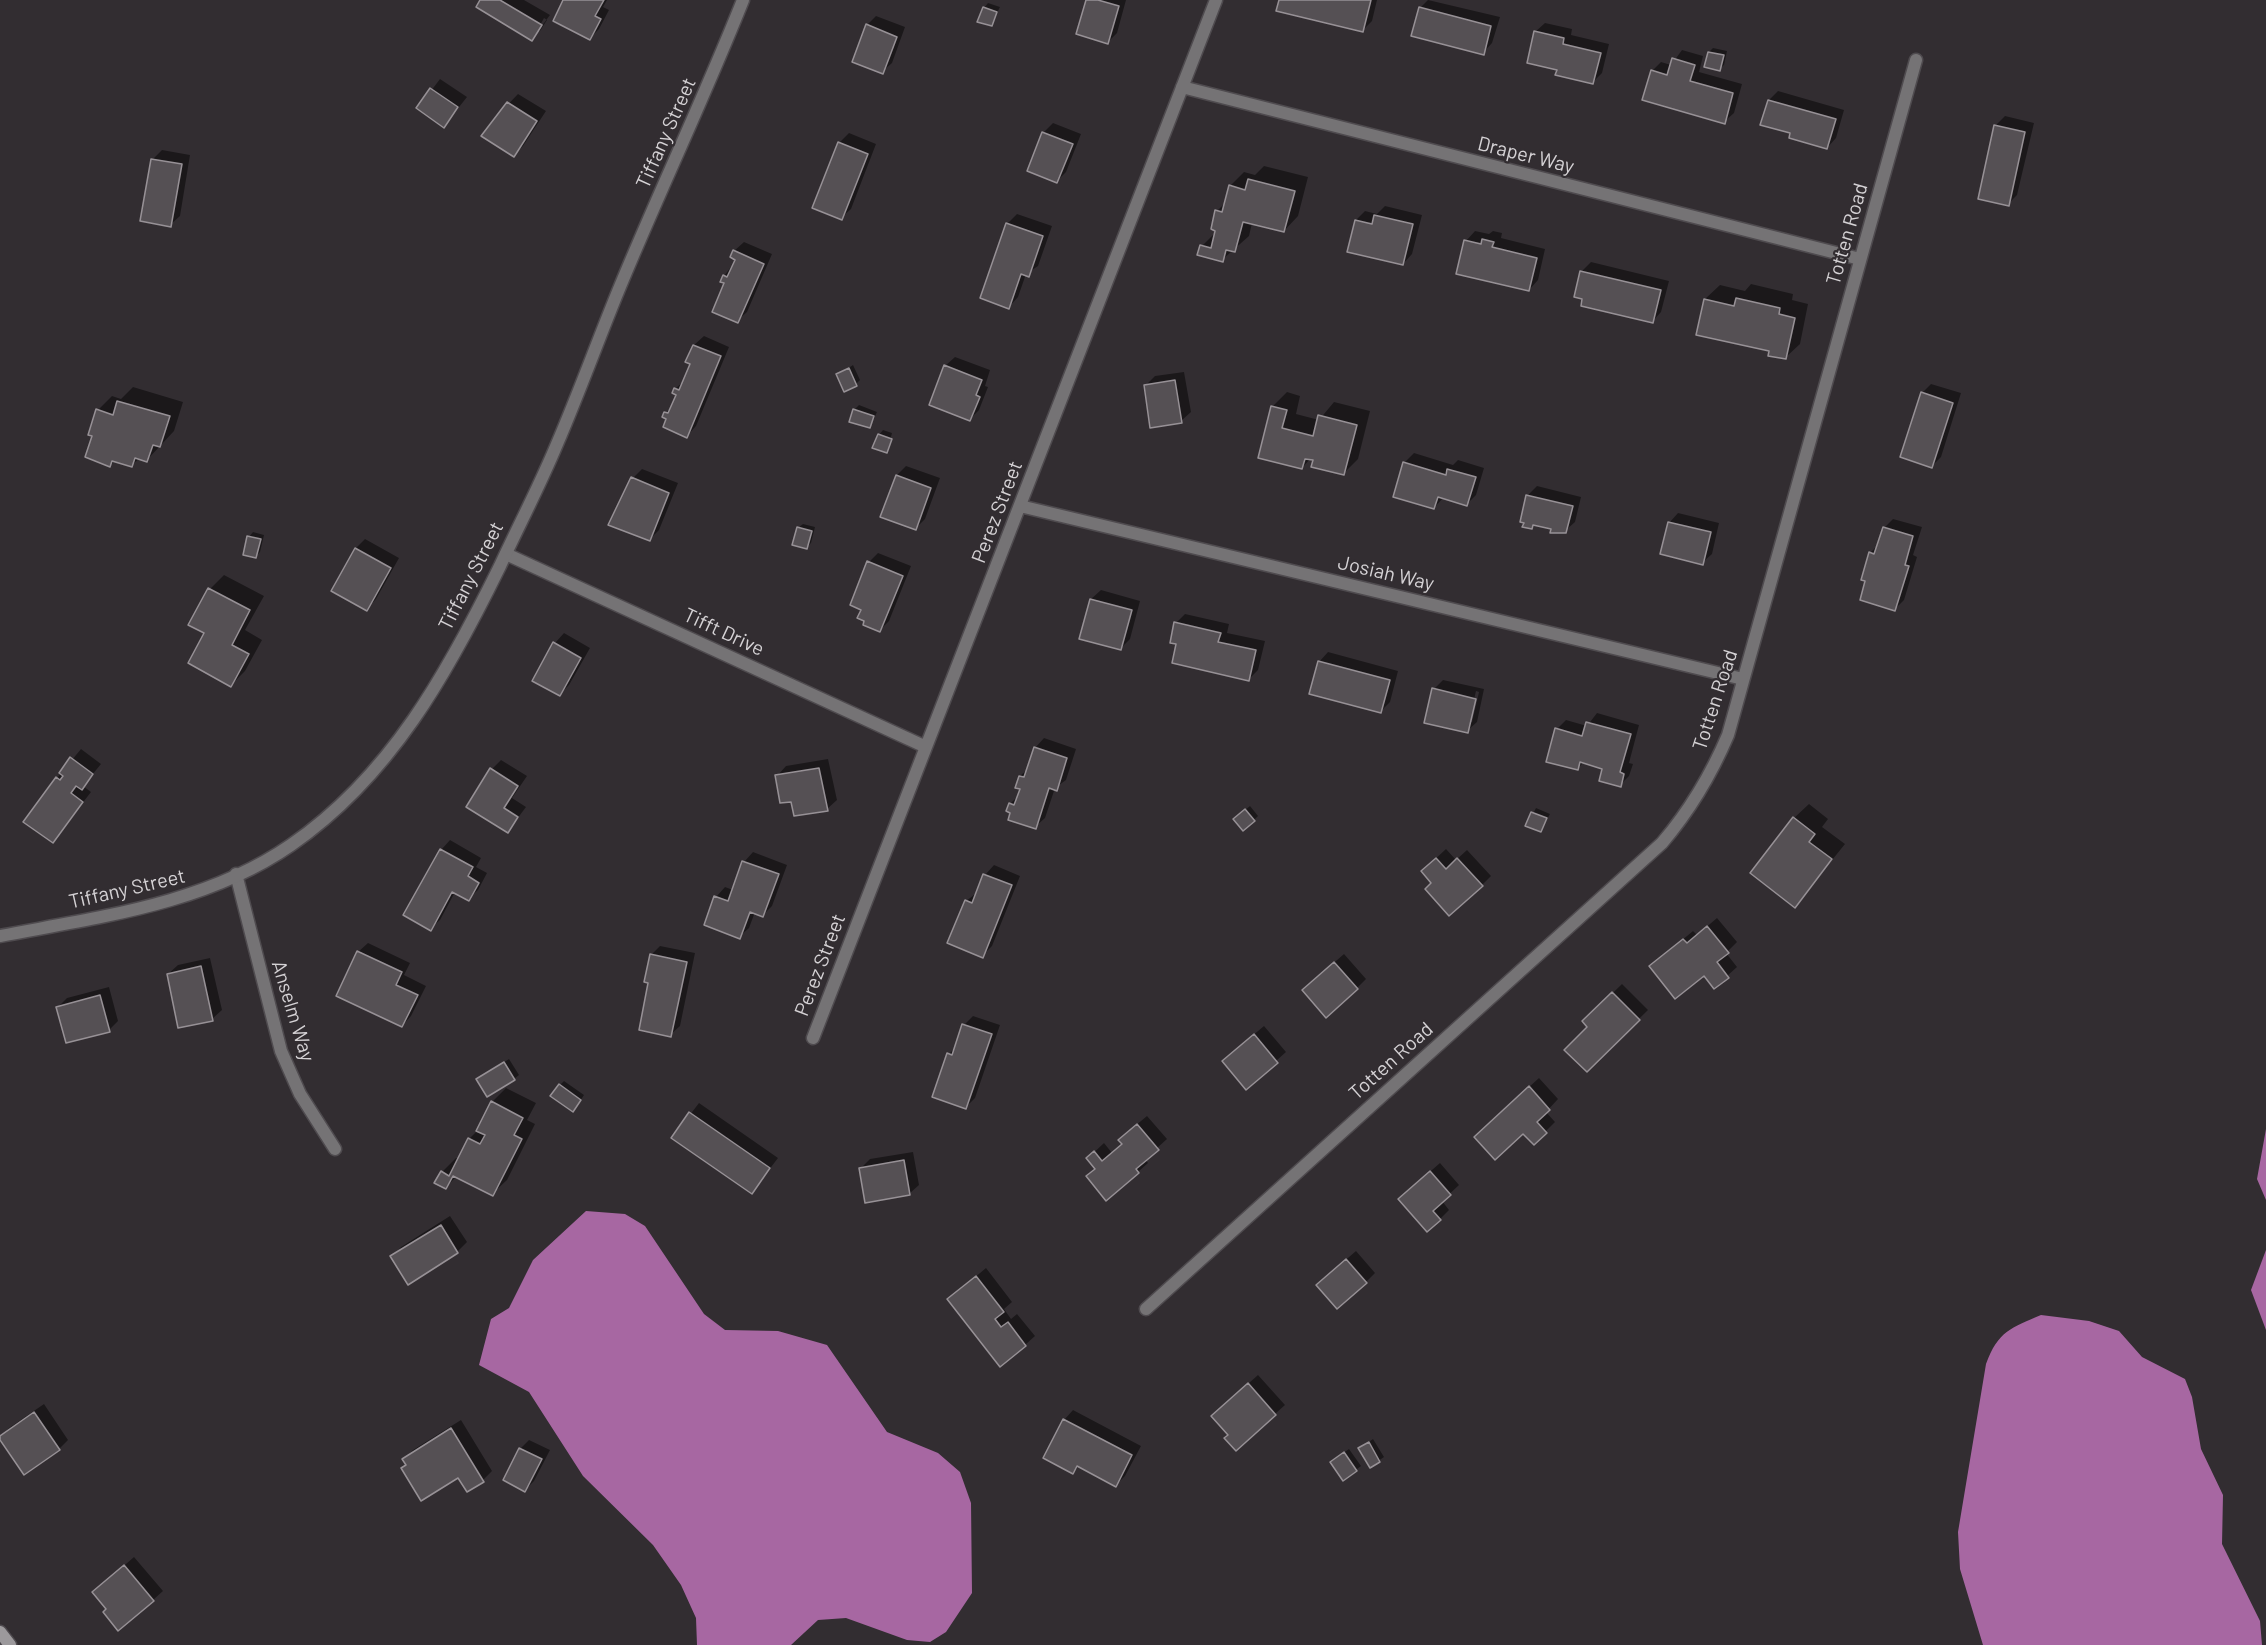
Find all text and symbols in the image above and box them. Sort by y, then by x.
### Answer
street label: Tiffany Street [631,74,701,192]
street label: Draper Way [1475,131,1577,179]
street label: Totten Road [1821,180,1873,288]
street label: Perez Street [967,458,1027,566]
street label: Tiffany Street [433,518,509,634]
street label: Josiah Way [1336,550,1436,596]
street label: Tifft Drive [680,603,768,661]
street label: Totten Road [1687,647,1743,753]
street label: Tiffany Street [66,864,188,914]
street label: Perez Street [790,911,850,1019]
street label: Anselm Way [266,958,320,1064]
street label: Totten Road [1344,1017,1438,1105]

